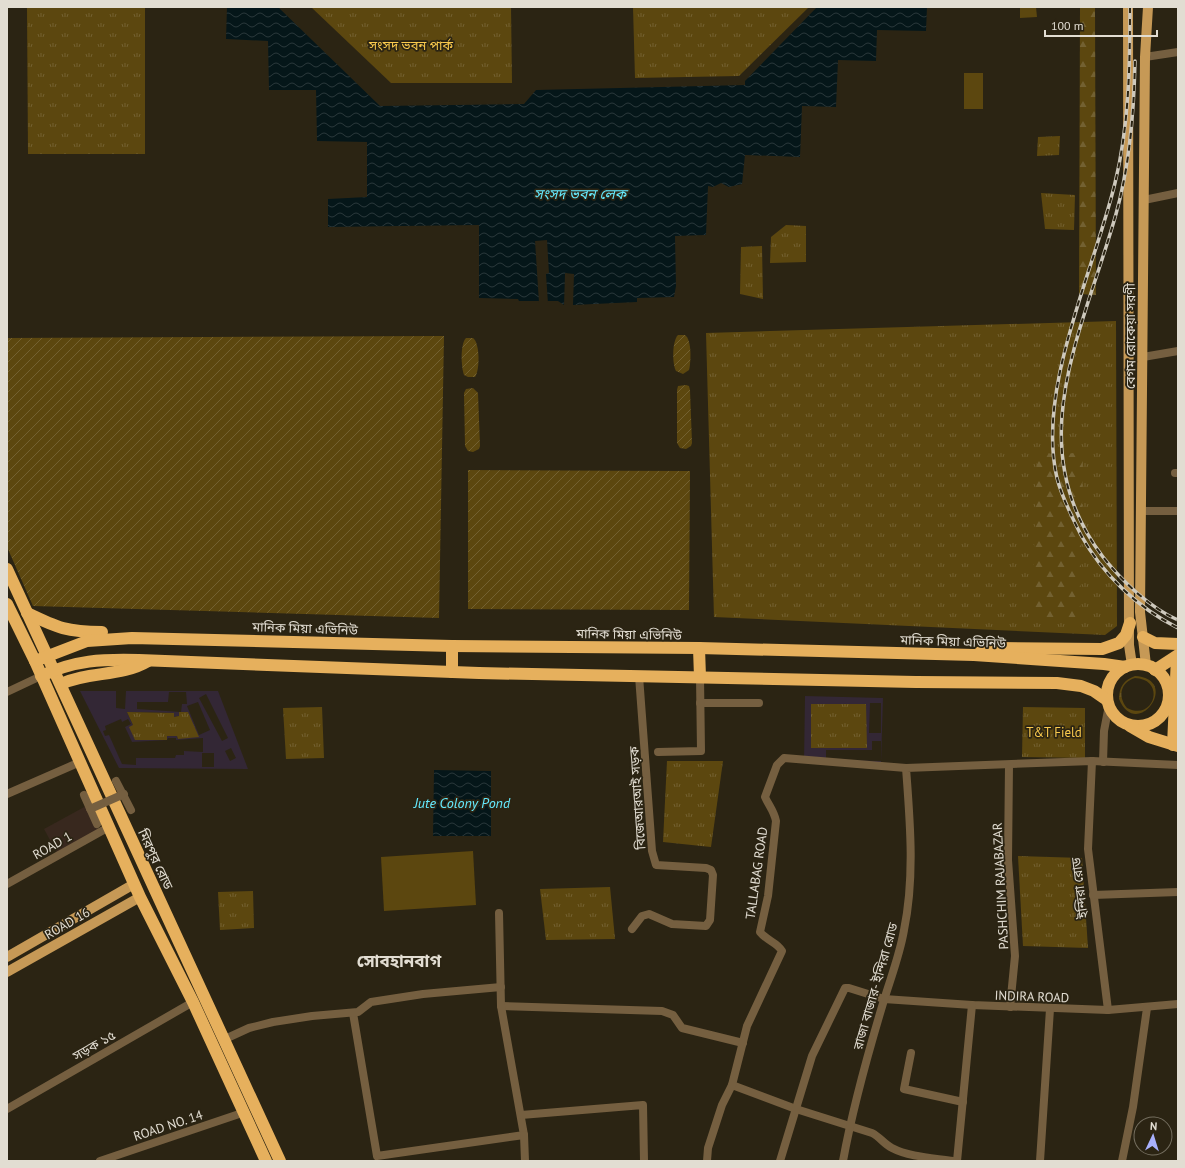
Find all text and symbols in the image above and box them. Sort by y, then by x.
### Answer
scale bar [1045,12,1157,38]
text: 100 m [1051,18,1084,33]
park label: সংসদ ভবন পার্ক [368,37,453,54]
water label: সংসদ ভবন লেক [534,185,629,203]
street label: বেগম রোকেয়া সরণী [1122,283,1139,389]
street label: মানিক মিয়া এভিনিউ [251,618,359,639]
street label: মানিক মিয়া এভিনিউ [575,625,683,644]
street label: মানিক মিয়া এভিনিউ [899,631,1007,652]
park label: T&T Field [1026,724,1082,741]
street label: বিজেআরআই সড়ক [625,745,650,851]
water label: Jute Colony Pond [413,794,511,812]
street label: PASHCHIM RAJABAZAR [989,822,1012,950]
street label: মিরপুর রোড [134,825,177,893]
street label: TALLABAG ROAD [742,826,771,920]
street label: ROAD 1 [30,828,75,863]
street label: ইন্দিরা রোড [1067,856,1092,920]
street label: ROAD 16 [42,904,93,943]
street label: রাজা বাজার- ইন্দিরা রোড [849,920,902,1053]
district label: সোবহানবাগ [357,950,441,972]
street label: INDIRA ROAD [994,987,1070,1006]
street label: সড়ক ১৫ [69,1026,119,1065]
street label: ROAD NO. 14 [131,1106,205,1145]
north arrow [1133,1116,1173,1156]
text: N [1150,1119,1158,1133]

